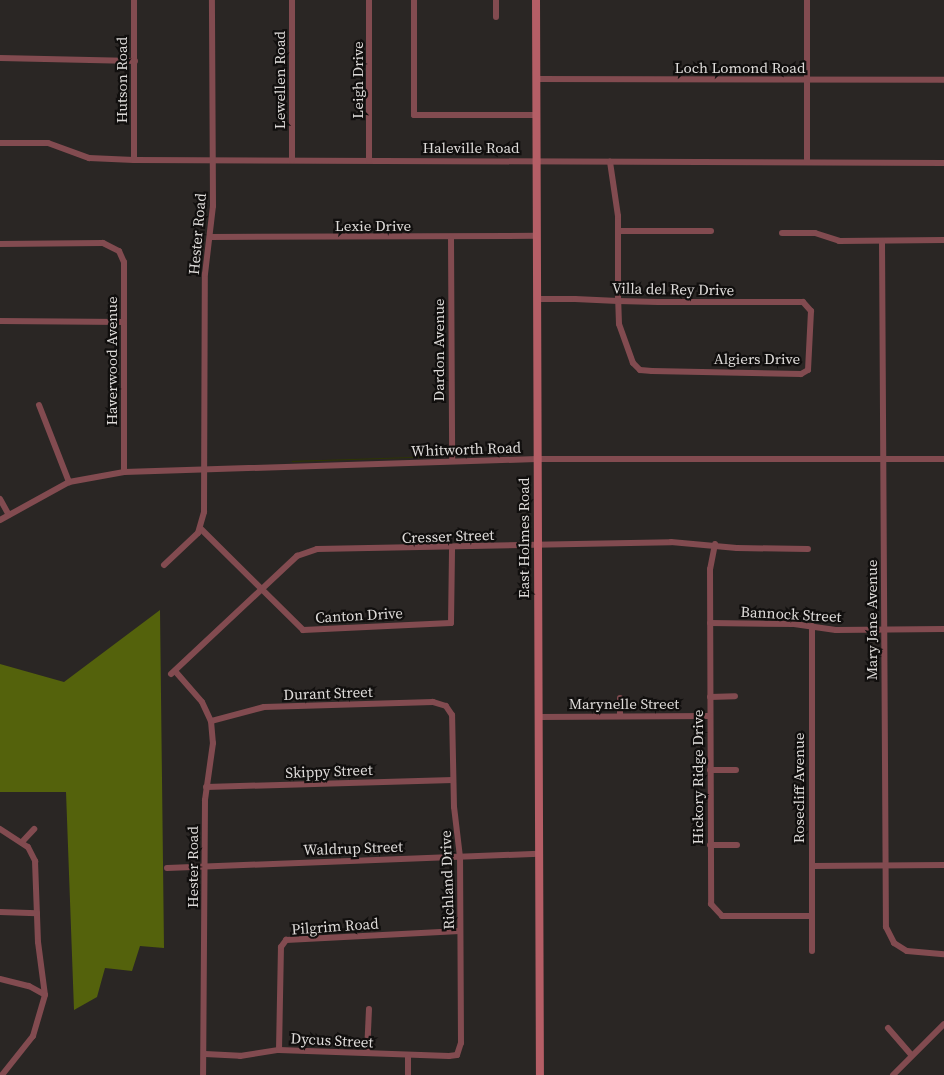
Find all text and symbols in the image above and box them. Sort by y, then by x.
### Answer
street label: Lewellen Road [271,31,289,129]
street label: Hutson Road [113,37,131,123]
street label: Leigh Drive [349,41,367,119]
street label: Loch Lomond Road [675,59,805,77]
street label: Haleville Road [422,139,520,157]
street label: Hester Road [184,192,210,276]
street label: Lexie Drive [335,217,411,235]
street label: Villa del Rey Drive [612,279,734,299]
street label: Haverwood Avenue [103,296,121,426]
street label: Dardon Avenue [430,299,448,401]
street label: Algiers Drive [714,350,800,368]
street label: Whitworth Road [411,438,521,460]
street label: East Holmes Road [515,478,533,598]
street label: Cresser Street [401,525,495,547]
street label: Mary Jane Avenue [863,560,881,680]
street label: Bannock Street [740,602,842,626]
street label: Canton Drive [315,604,403,626]
street label: Durant Street [283,682,373,704]
street label: Marynelle Street [569,695,679,713]
street label: Hickory Ridge Drive [689,710,707,844]
street label: Rosecliff Avenue [790,733,808,843]
street label: Skippy Street [285,760,373,782]
street label: Hester Road [184,826,202,908]
street label: Richland Drive [436,830,458,930]
street label: Waldrup Street [303,837,403,859]
street label: Pilgrim Road [291,914,379,938]
street label: Dycus Street [290,1029,374,1051]

